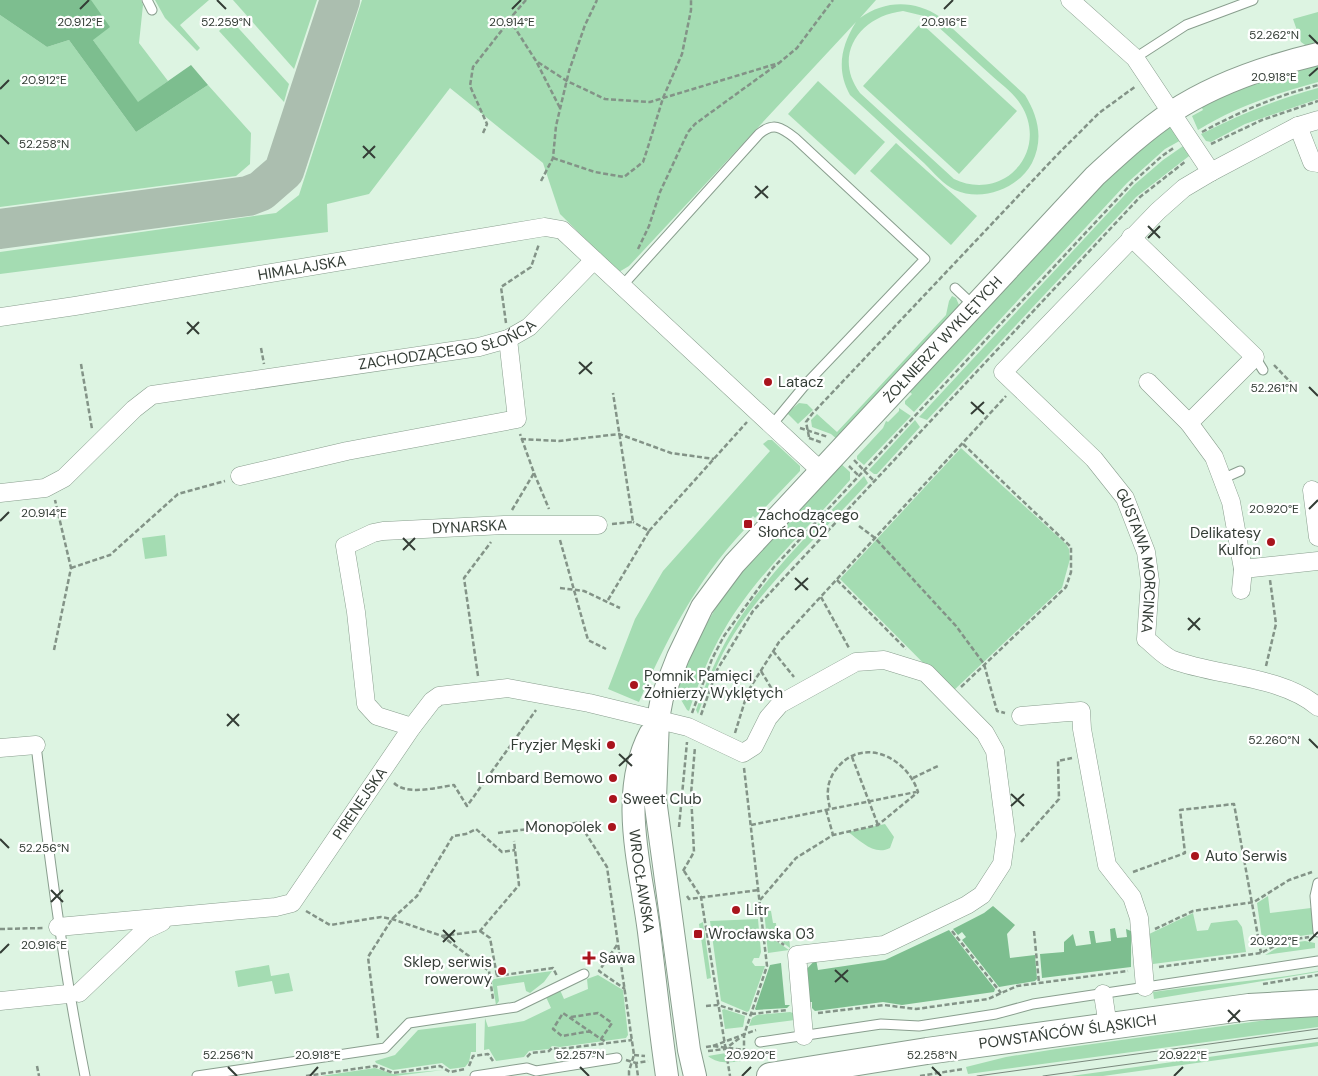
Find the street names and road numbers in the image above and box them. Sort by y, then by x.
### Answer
street label: HIMALAJSKA [256,251,348,285]
street label: ŻOŁNIERZY WYKLĘTYCH [879,272,1007,407]
street label: ZACHODZĄCEGO SŁOŃCA [357,315,541,375]
street label: GUSTAWA MORCINKA [1111,484,1160,634]
street label: DYNARSKA [431,515,507,539]
street label: PIRENEJSKA [328,763,392,843]
street label: WROCŁAWSKA [624,828,659,934]
street label: POWSTAŃCÓW ŚLĄSKICH [978,1010,1158,1054]

